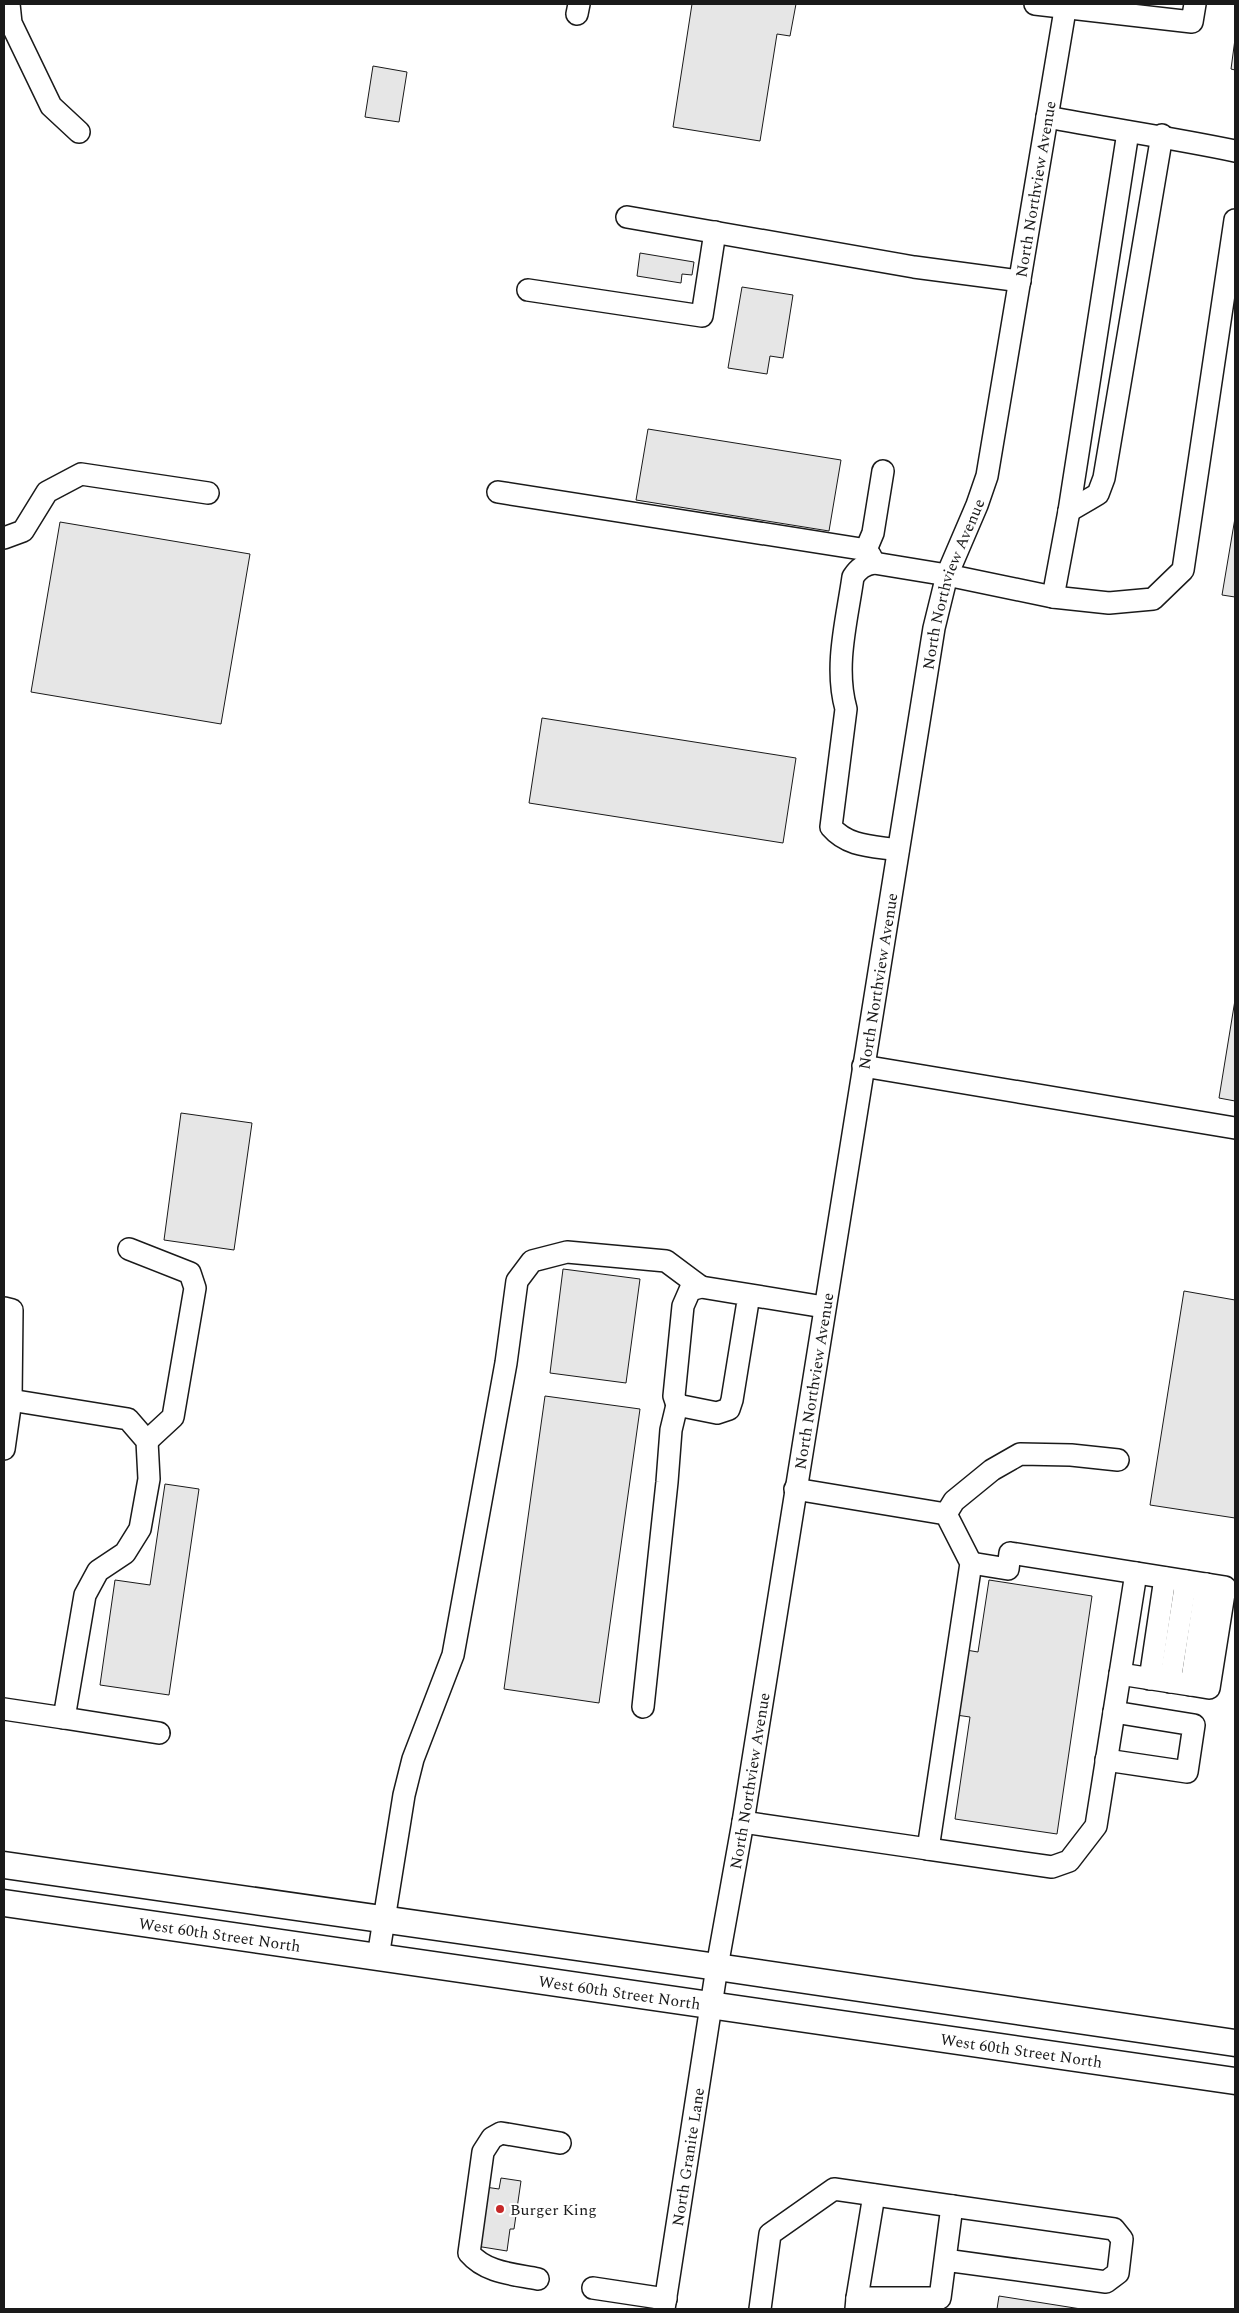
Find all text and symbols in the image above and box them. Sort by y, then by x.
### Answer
street label: North Northview Avenue [1009,99,1063,279]
street label: North Northview Avenue [917,496,991,672]
street label: North Northview Avenue [853,891,904,1071]
street label: North Northview Avenue [789,1291,841,1471]
street label: North Northview Avenue [724,1691,777,1871]
street label: West 60th Street North [137,1912,302,1959]
street label: West 60th Street North [537,1969,702,2017]
street label: West 60th Street North [939,2028,1104,2075]
street label: North Granite Lane [666,2086,711,2228]
place label: Burger King [510,2198,597,2222]
marker: Burger King [494,2203,506,2215]

